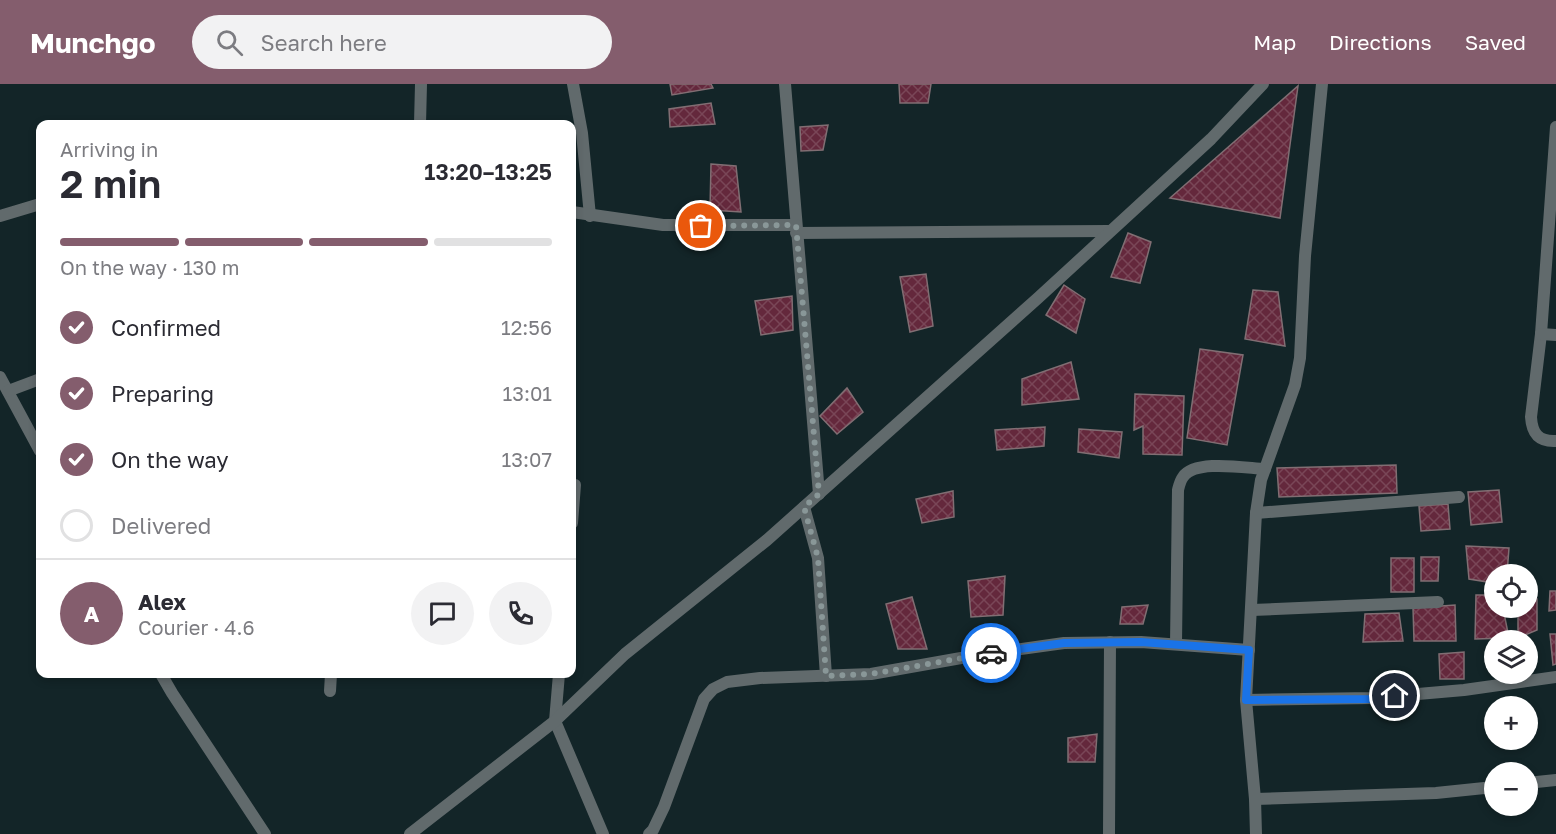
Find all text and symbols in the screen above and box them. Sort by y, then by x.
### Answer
search box [192,15,612,69]
text: Munchgo [30,26,156,59]
icon: search [213,26,246,59]
text: Search here [261,29,387,56]
text: Map [1253,29,1296,55]
text: Directions [1329,29,1432,55]
text: Saved [1465,29,1526,55]
text: Arriving in [60,137,158,161]
text: 13:20–13:25 [424,158,552,185]
text: 2 min [60,160,161,207]
pin [675,200,726,251]
icon: bag [684,209,717,242]
text: On the way · 130 m [60,255,239,279]
icon: check [60,311,93,344]
text: Confirmed [111,314,221,341]
text: 12:56 [501,315,552,339]
icon: check [60,377,93,410]
text: Preparing [111,380,214,407]
text: 13:01 [503,381,552,405]
icon: check [60,443,93,476]
text: On the way [111,446,229,473]
text: 13:07 [502,447,552,471]
text: Delivered [111,512,211,539]
map controls [1484,564,1538,816]
button: locate [1484,564,1538,618]
button: chat [411,582,474,645]
button: phone [489,582,552,645]
text: Alex [138,588,186,615]
text: A [84,600,99,627]
text: Courier · 4.6 [138,615,255,639]
courier [961,623,1021,683]
button: layers [1484,630,1538,684]
icon: car [975,637,1008,670]
pin [1369,670,1420,721]
icon: home [1378,679,1411,712]
button: + [1484,696,1538,750]
button: − [1484,762,1538,816]

